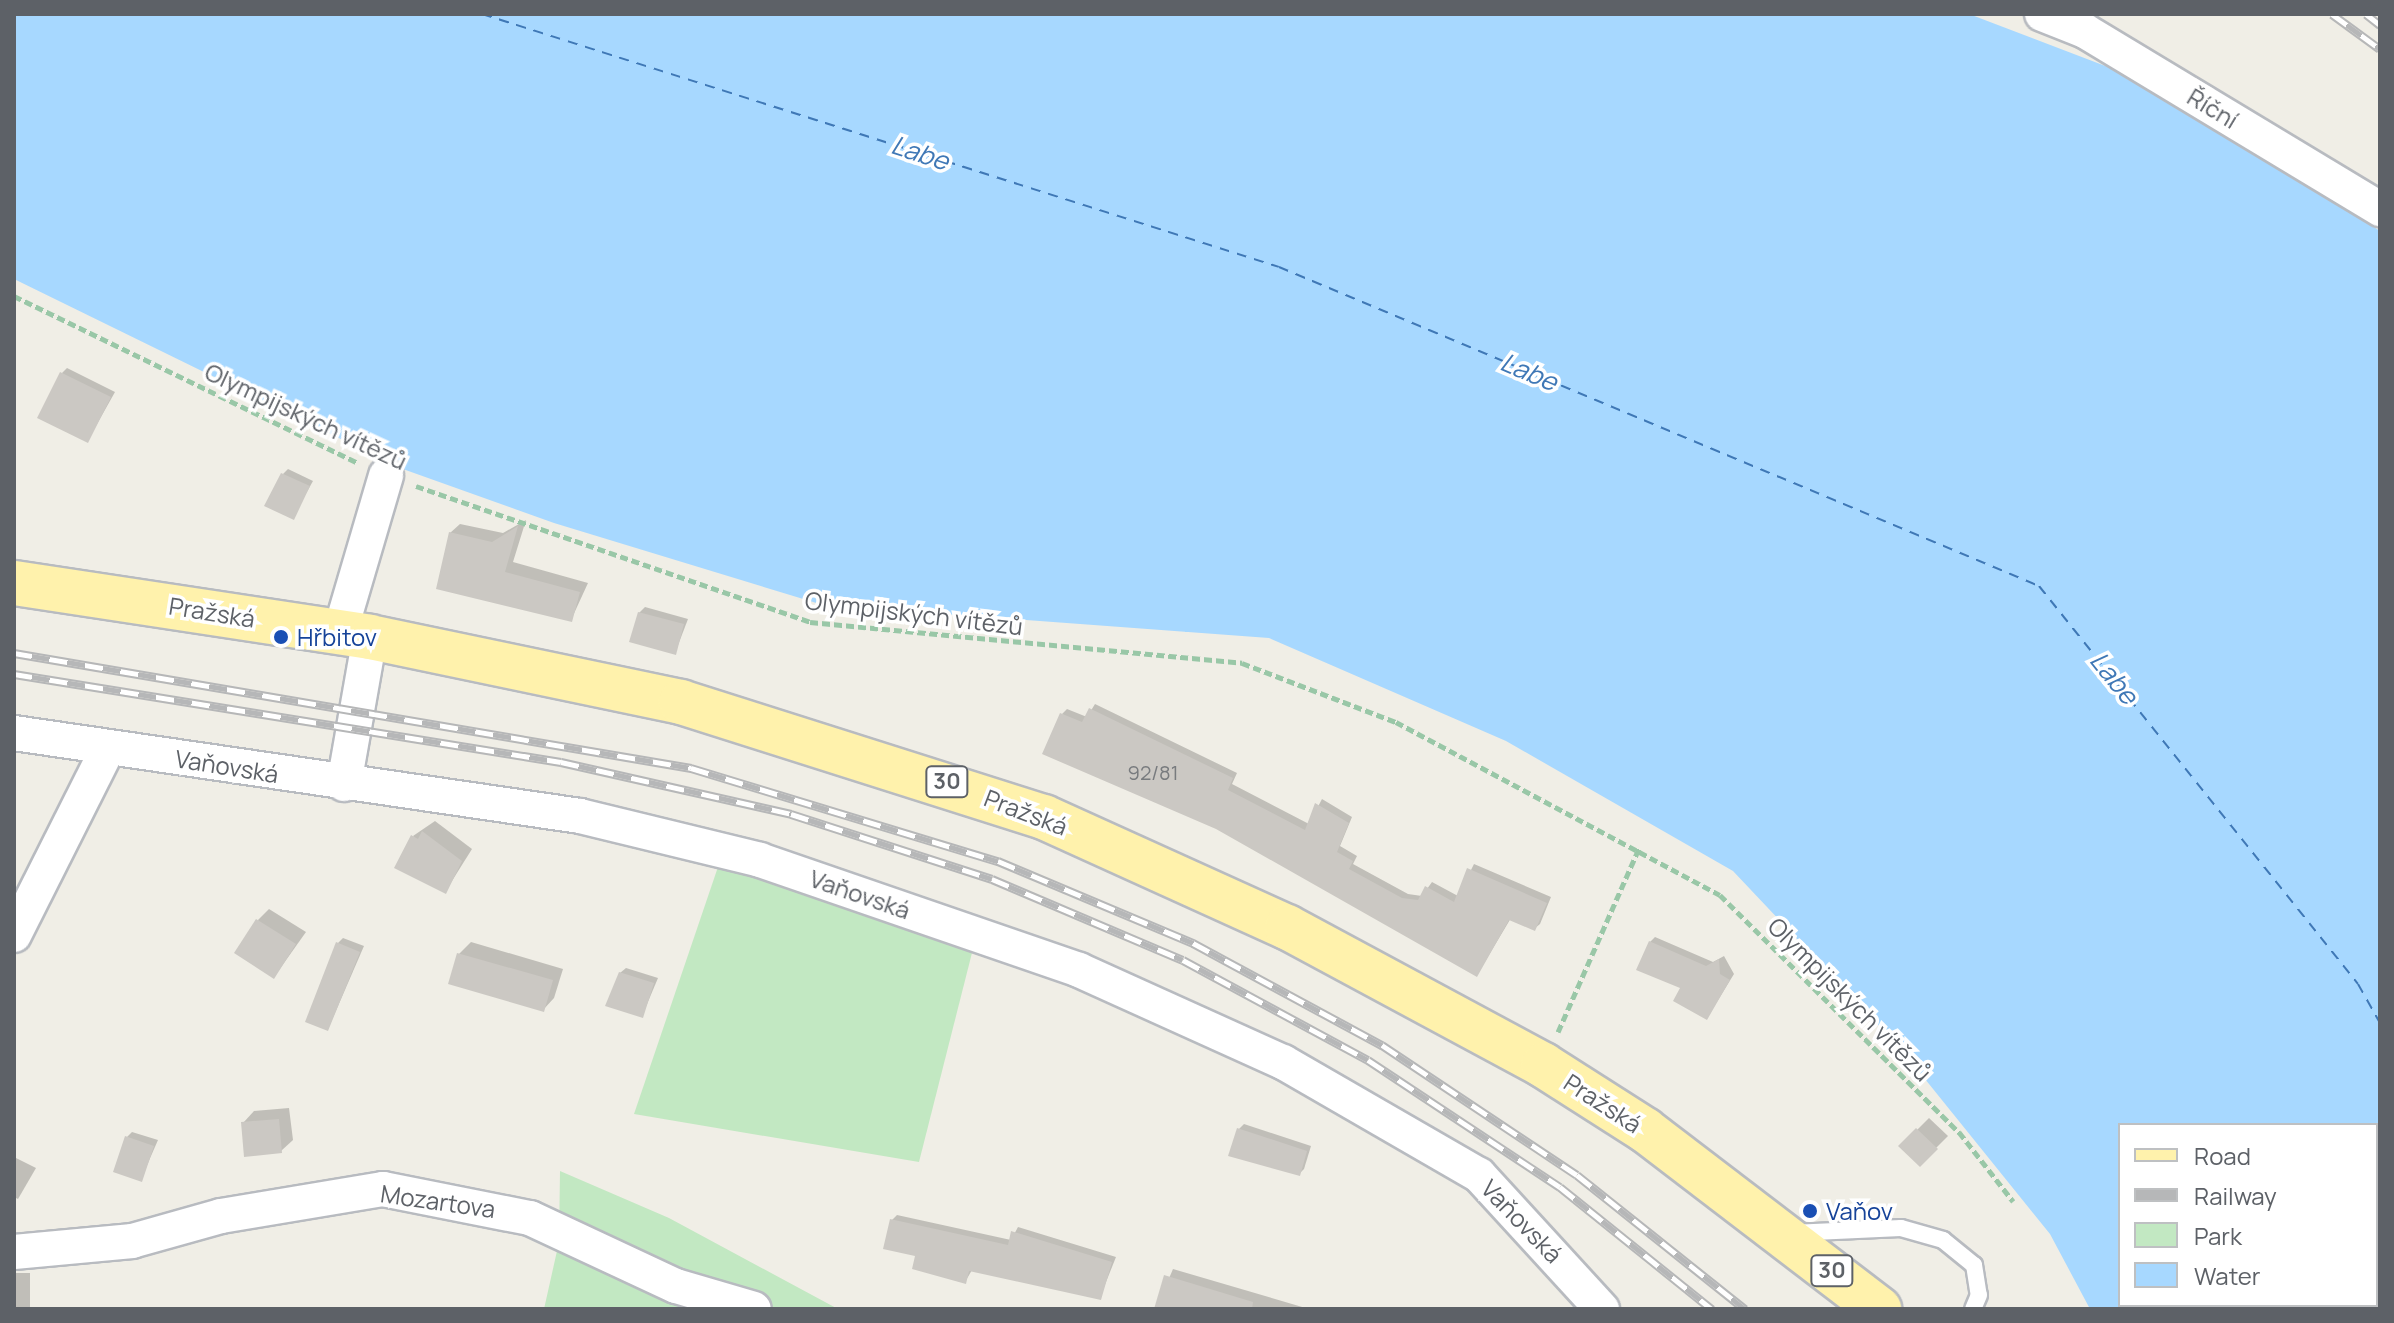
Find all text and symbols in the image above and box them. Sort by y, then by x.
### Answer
street label: Říční [2182,82,2244,134]
water label: Labe [887,129,953,177]
water label: Labe [1496,346,1562,398]
street label: Olympijských vítězů [201,357,411,475]
street label: Olympijských vítězů [803,585,1025,641]
street label: Pražská [167,591,257,633]
place label: Hřbitov [297,623,377,651]
marker: Hřbitov [272,628,290,646]
water label: Labe [2084,646,2144,710]
street label: Vaňovská [173,744,281,788]
house number: 92/81 [1128,760,1178,784]
road number: 30 [925,764,969,800]
street label: Pražská [980,783,1072,841]
street label: Vaňovská [806,863,914,925]
street label: Olympijských vítězů [1762,911,1938,1087]
street label: Pražská [1559,1067,1647,1139]
legend [2118,1123,2378,1307]
text: Road [2194,1139,2251,1172]
street label: Vaňovská [1475,1173,1569,1269]
street label: Mozartova [379,1179,497,1223]
text: Railway [2194,1179,2277,1212]
place label: Vaňov [1826,1197,1893,1225]
marker: Vaňov [1801,1202,1819,1220]
text: Park [2194,1219,2242,1252]
road number: 30 [1810,1253,1854,1289]
text: Water [2194,1259,2261,1292]

